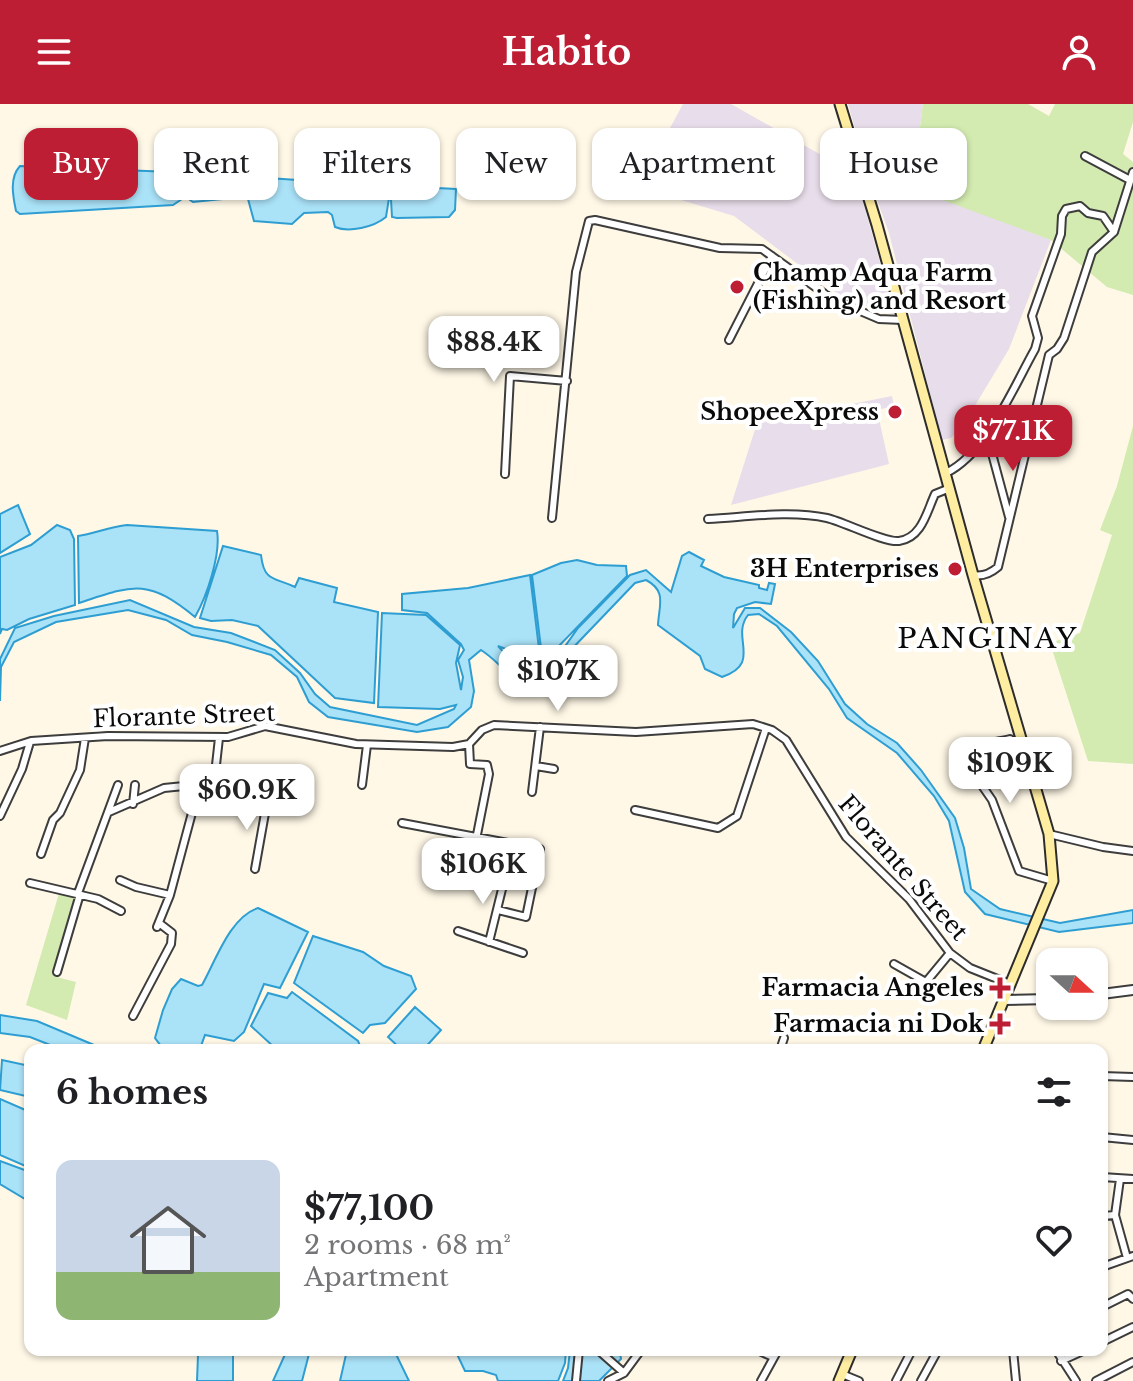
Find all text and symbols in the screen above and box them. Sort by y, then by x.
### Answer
icon: menu [32,30,76,74]
text: Habito [502,30,631,75]
icon: person [1057,30,1101,74]
chip: Buy [24,128,138,200]
chip: Rent [154,128,278,200]
chip: Filters [294,128,440,200]
chip: New [456,128,576,200]
chip: Apartment [592,128,804,200]
chip: House [820,128,967,200]
place label: Champ Aqua Farm (Fishing) and Resort [753,258,1007,315]
marker: Champ Aqua Farm (Fishing) and Resort [728,278,746,296]
pin: $88.4K [429,316,559,384]
text: $88.4K [446,326,542,358]
place label: ShopeeXpress [700,397,879,426]
marker: ShopeeXpress [886,403,904,421]
pin: $77.1K [948,405,1078,473]
text: $77.1K [972,415,1054,447]
place label: 3H Enterprises [750,554,939,583]
marker: 3H Enterprises [946,560,964,578]
district label: PANGINAY [897,621,1079,656]
pin: $107K [502,645,614,713]
text: $107K [517,655,599,687]
street label: Florante Street [92,698,276,733]
pin: $109K [954,737,1066,805]
text: $109K [967,747,1053,779]
pin: $60.9K [182,764,312,832]
text: $60.9K [197,774,297,806]
street label: Florante Street [832,789,974,946]
pin: $106K [427,838,539,906]
text: $106K [440,848,526,880]
north arrow [1036,948,1108,1020]
map controls [1036,948,1108,1020]
place label: Farmacia Angeles [761,973,984,1002]
marker: Farmacia Angeles [991,979,1009,997]
place label: Farmacia ni Dok [773,1009,985,1038]
marker: Farmacia ni Dok [991,1015,1009,1033]
icon: filters [1032,1070,1076,1114]
text: 6 homes [56,1071,208,1113]
text: $77,100 [304,1187,434,1229]
icon: home [120,1192,216,1288]
icon: heart [1032,1218,1076,1262]
text: 2 rooms · 68 m² [304,1229,511,1261]
text: Apartment [304,1261,449,1293]

